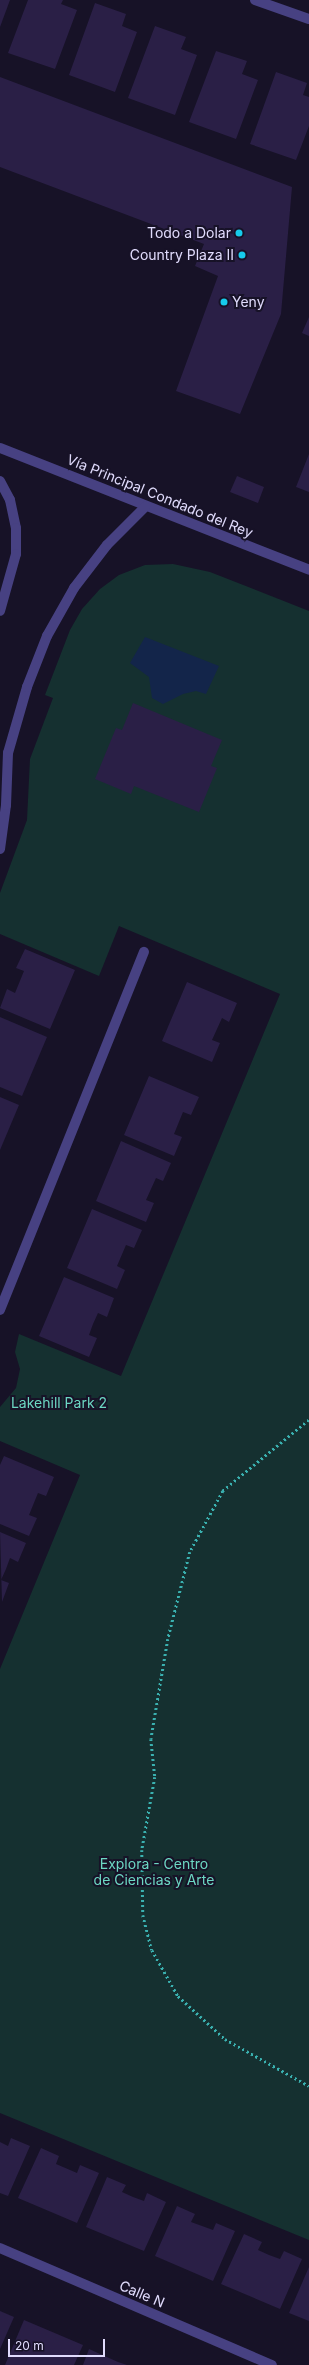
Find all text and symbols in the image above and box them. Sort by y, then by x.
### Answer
place label: Todo a Dolar [147,225,231,241]
marker: Todo a Dolar [234,228,244,238]
place label: Country Plaza II [130,247,234,263]
marker: Country Plaza II [237,250,247,260]
place label: Yeny [232,294,265,310]
marker: Yeny [219,297,229,307]
street label: Vía Principal Condado del Rey [65,451,255,541]
park label: Lakehill Park 2 [11,1395,107,1411]
park label: Explora - Centro de Ciencias y Arte [94,1856,214,1888]
street label: Calle N [117,2277,167,2311]
scale bar [10,2331,107,2357]
text: 20 m [15,2338,44,2353]

